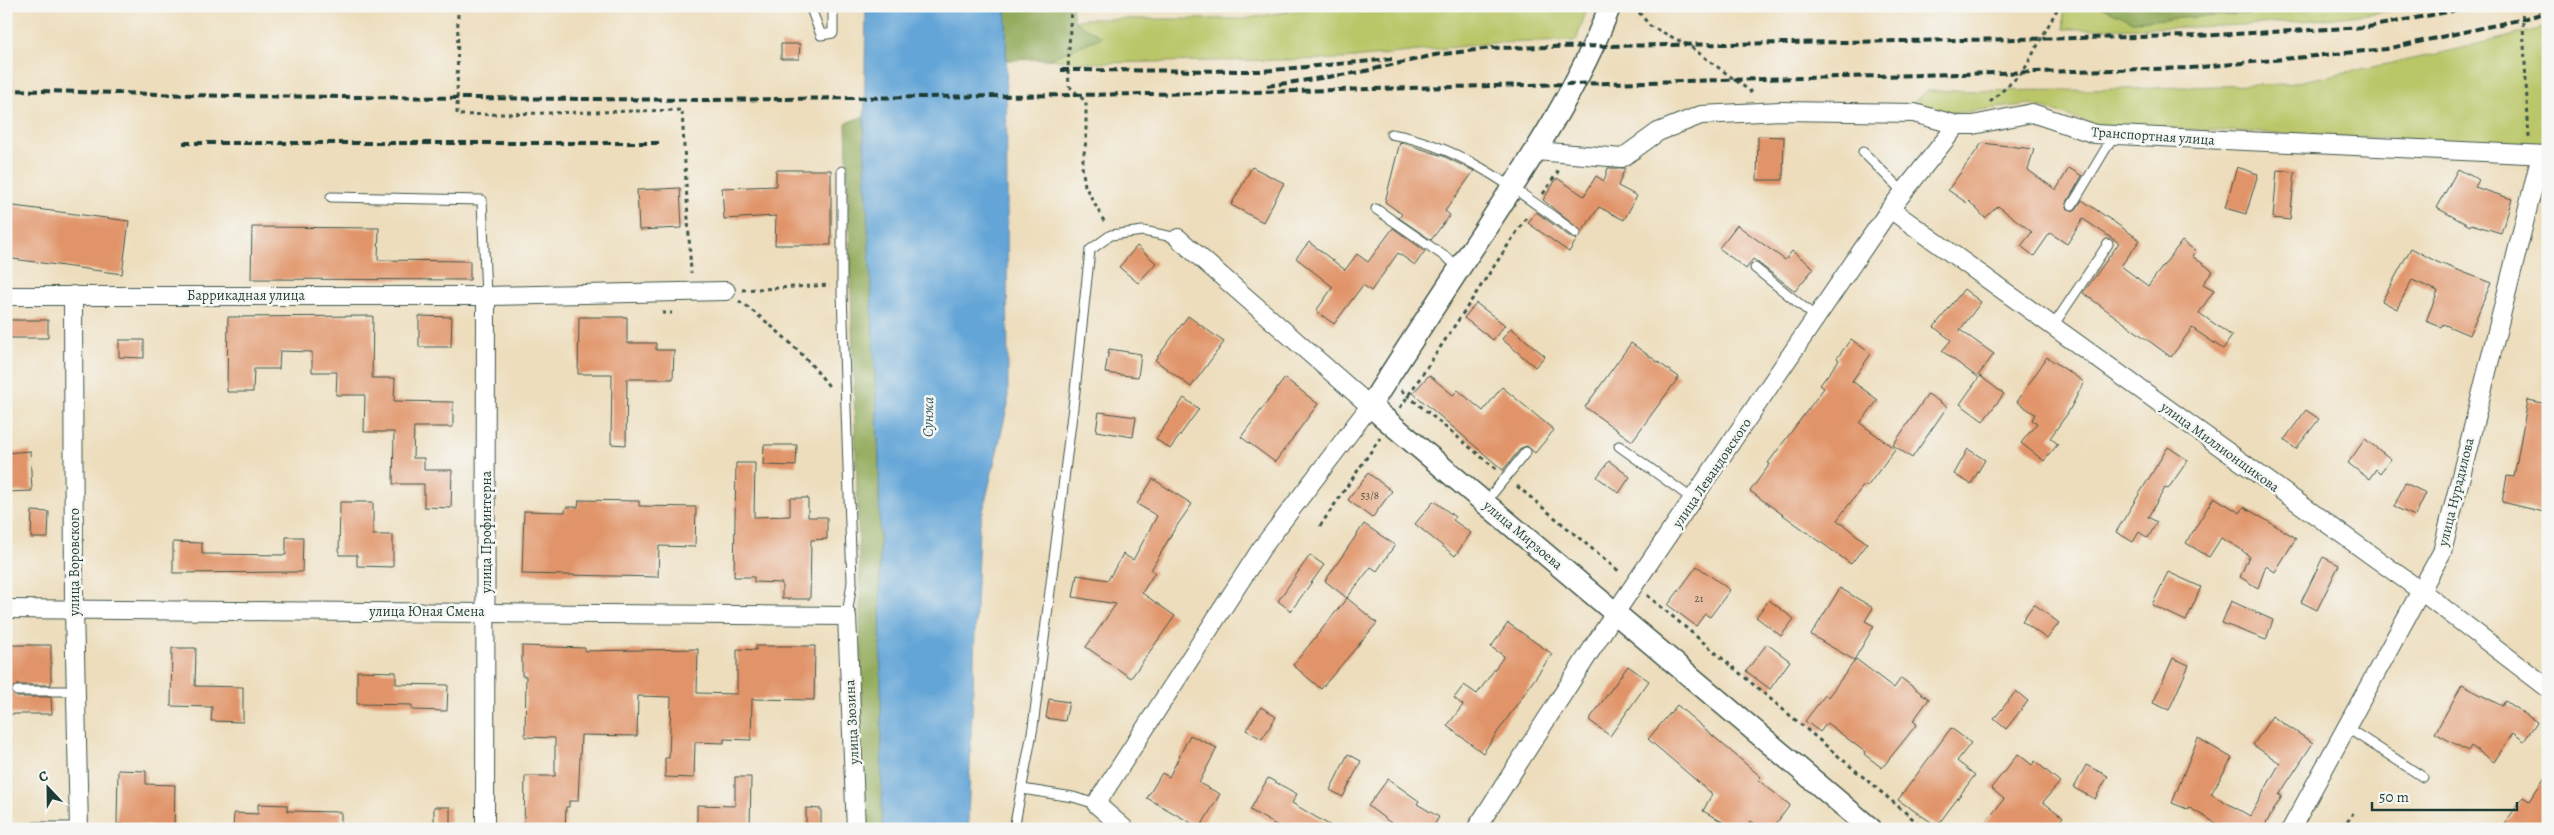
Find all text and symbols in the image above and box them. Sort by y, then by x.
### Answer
street label: Транспортная улица [2091,122,2216,150]
street label: Баррикадная улица [187,286,306,305]
water label: Сунжа [918,397,938,437]
street label: улица Миллионщикова [2156,397,2284,497]
street label: улица Левандовского [1668,414,1756,532]
street label: улица Нурадилова [2433,435,2479,549]
street label: улица Профинтерна [477,470,496,594]
house number: 53/8 [1361,488,1379,503]
street label: улица Мирзоева [1478,495,1567,574]
street label: улица Воровского [65,508,84,617]
house number: 21 [1695,591,1704,606]
street label: улица Юная Смена [368,602,485,621]
street label: улица Зюзина [840,679,864,766]
north arrow [22,762,72,812]
text: С [36,766,51,787]
scale bar [2372,780,2516,812]
text: 50 m [2379,787,2409,807]

